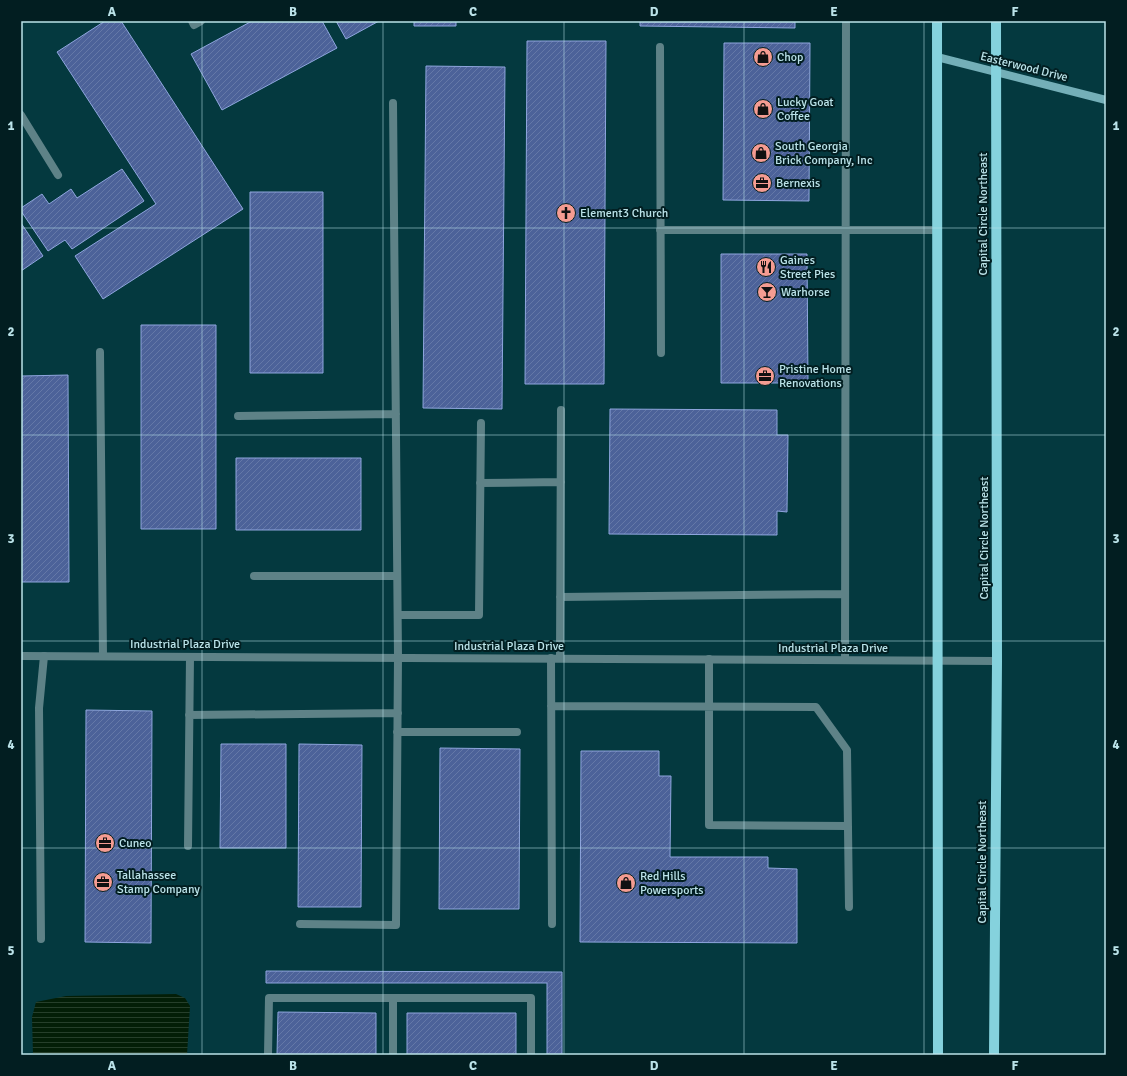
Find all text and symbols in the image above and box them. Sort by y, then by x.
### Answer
text: A [108,4,117,20]
text: B [289,4,297,20]
text: C [469,4,477,20]
text: D [650,4,659,20]
text: E [830,4,838,20]
text: F [1012,4,1019,20]
shop icon: Chop [752,46,774,68]
street label: Easterwood Drive [979,49,1069,85]
place label: Chop [777,50,803,65]
place label: Lucky Goat Coffee [777,95,834,124]
shop icon: Lucky Goat Coffee [752,98,774,120]
text: 1 [7,118,15,134]
text: 1 [1112,118,1120,134]
place label: South Georgia Brick Company, Inc [775,139,873,168]
shop icon: South Georgia Brick Company, Inc [750,142,772,164]
street label: Capital Circle Northeast [976,153,991,275]
office icon: Bernexis [751,172,773,194]
place label: Bernexis [776,176,820,191]
church icon: Element3 Church [555,202,577,224]
place label: Element3 Church [580,206,668,221]
place label: Gaines Street Pies [780,253,835,282]
restaurant icon: Gaines Street Pies [755,256,777,278]
bar icon: Warhorse [756,281,778,303]
place label: Warhorse [781,285,830,300]
text: 2 [7,324,15,340]
text: 2 [1112,324,1120,340]
place label: Pristine Home Renovations [779,362,851,391]
office icon: Pristine Home Renovations [754,365,776,387]
street label: Capital Circle Northeast [977,477,992,599]
text: 3 [7,531,15,547]
text: 3 [1112,531,1120,547]
street label: Industrial Plaza Drive [130,637,240,652]
street label: Industrial Plaza Drive [454,639,564,654]
street label: Industrial Plaza Drive [778,641,888,656]
text: 4 [7,737,15,753]
text: 4 [1112,737,1120,753]
street label: Capital Circle Northeast [975,801,990,923]
office icon: Cuneo [94,832,116,854]
place label: Cuneo [119,836,152,851]
place label: Tallahassee Stamp Company [117,868,200,897]
place label: Red Hills Powersports [640,869,704,898]
office icon: Tallahassee Stamp Company [92,871,114,893]
shop icon: Red Hills Powersports [615,872,637,894]
text: 5 [7,943,15,959]
text: 5 [1112,943,1120,959]
text: A [108,1058,117,1074]
text: B [289,1058,297,1074]
text: C [469,1058,477,1074]
text: D [650,1058,659,1074]
text: E [830,1058,838,1074]
text: F [1012,1058,1019,1074]

